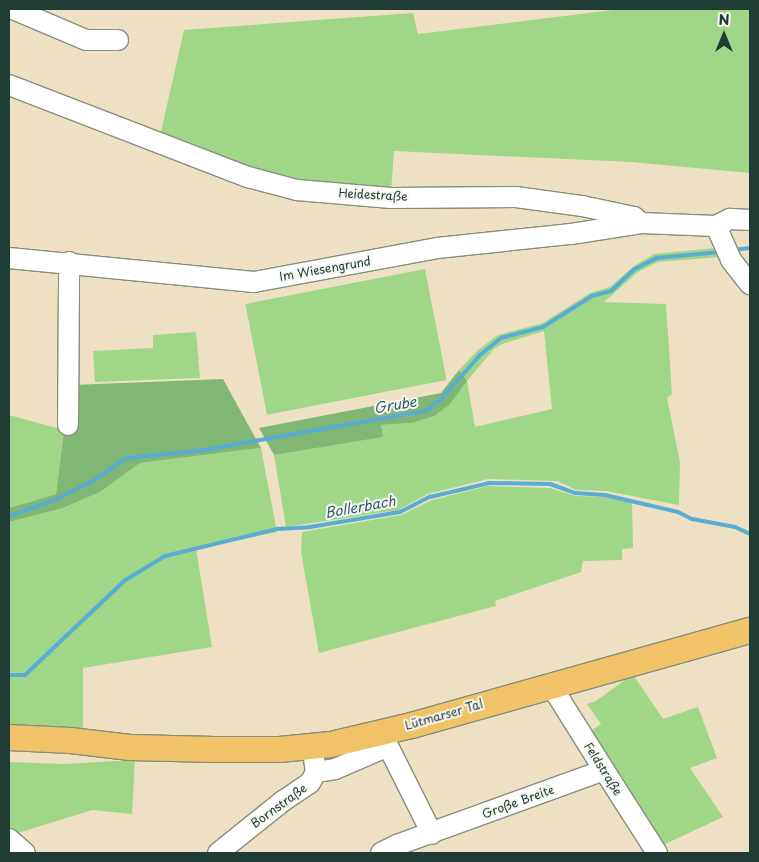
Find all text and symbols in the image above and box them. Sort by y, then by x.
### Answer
text: N [718,9,730,30]
north arrow [699,10,749,60]
street label: Heidestraße [338,186,408,204]
street label: Im Wiesengrund [278,254,372,284]
water label: Grube [372,393,418,417]
water label: Bollerbach [323,493,397,521]
street label: Lütmarser Tal [403,697,485,733]
street label: Feldstraße [581,740,625,798]
street label: Bornstraße [248,781,310,831]
street label: Große Breite [480,782,556,822]

